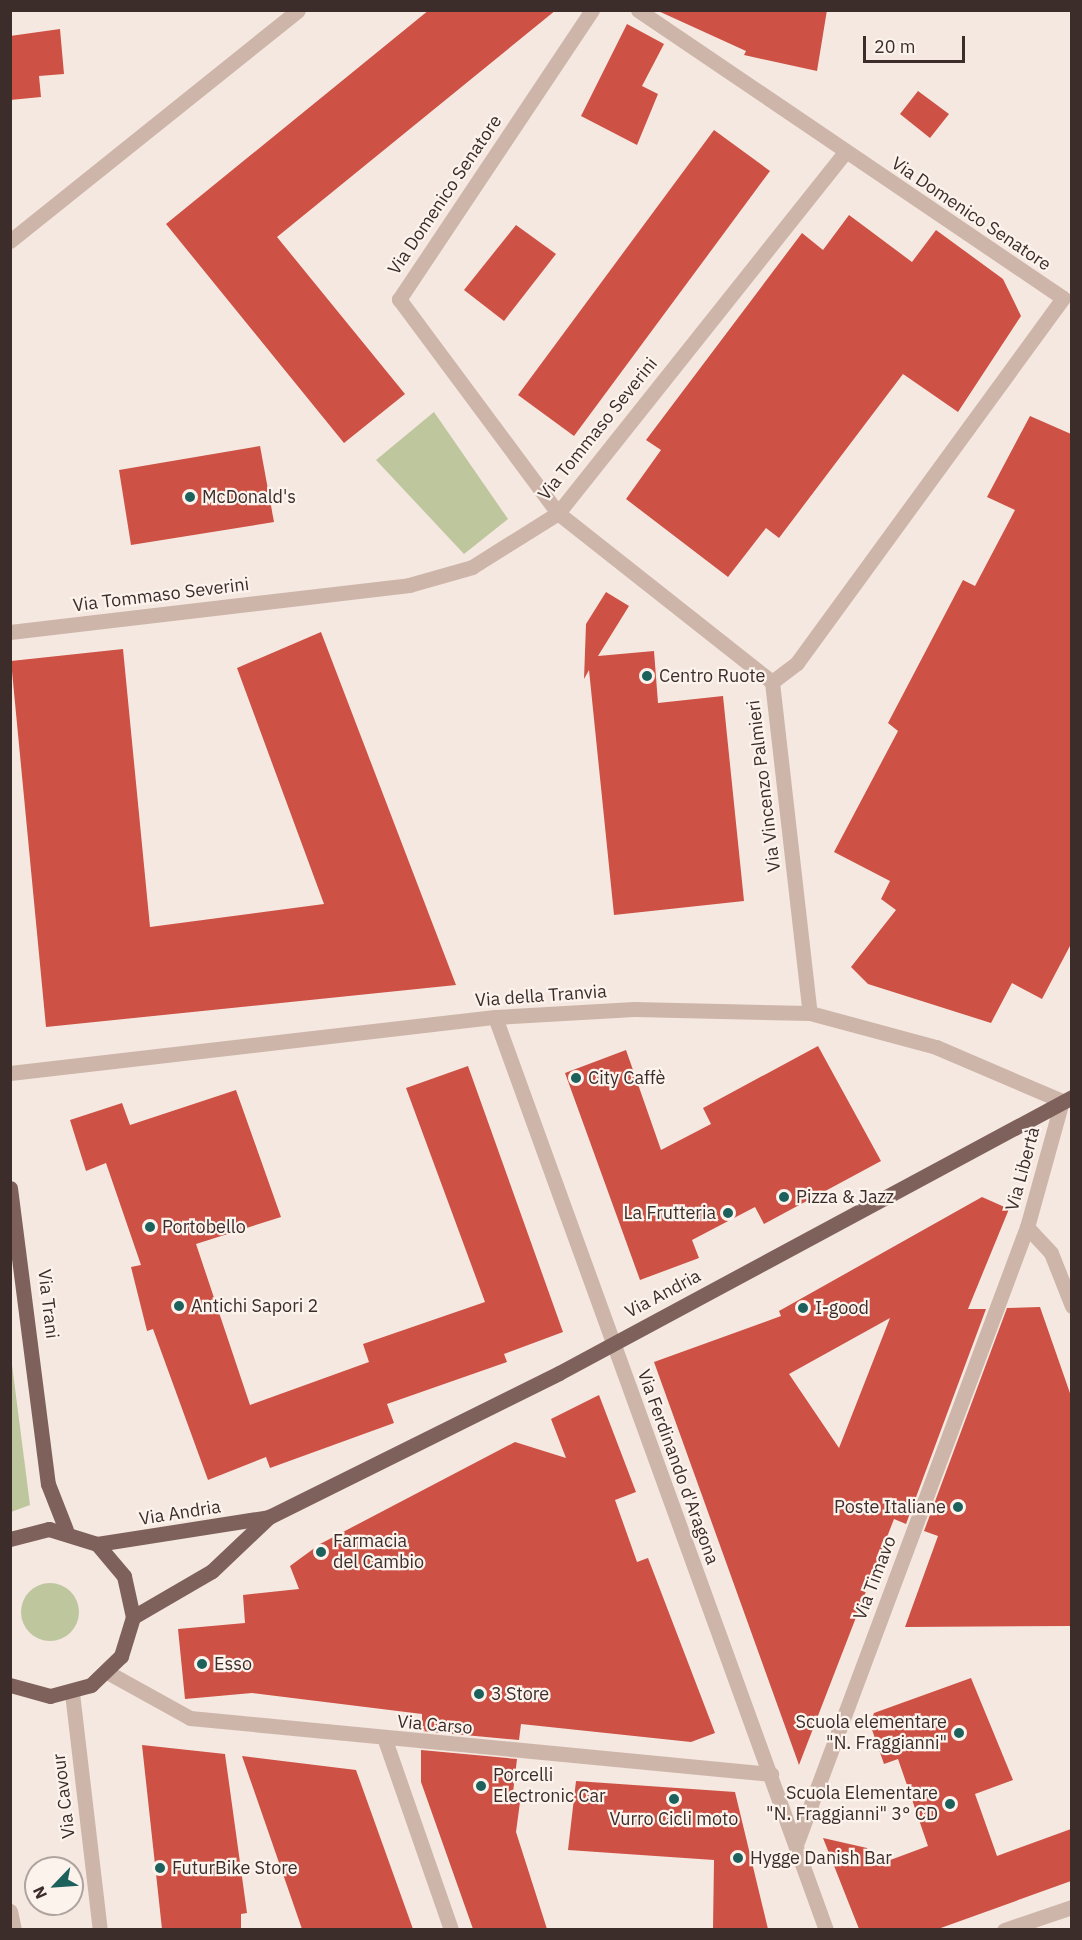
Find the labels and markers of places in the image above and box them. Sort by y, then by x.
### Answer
place label: McDonald's [202,486,296,508]
marker: McDonald's [183,490,197,504]
place label: Centro Ruote [659,665,765,687]
marker: Centro Ruote [640,669,654,683]
place label: City Caffè [588,1067,665,1089]
marker: City Caffè [569,1071,583,1085]
place label: Pizza & Jazz [796,1186,894,1208]
marker: Pizza & Jazz [777,1190,791,1204]
place label: La Frutteria [624,1202,716,1224]
marker: La Frutteria [721,1206,735,1220]
place label: Portobello [162,1216,246,1238]
marker: Portobello [143,1220,157,1234]
place label: Antichi Sapori 2 [191,1295,318,1317]
place label: I-good [815,1297,869,1319]
marker: Antichi Sapori 2 [172,1299,186,1313]
marker: I-good [796,1301,810,1315]
place label: Poste Italiane [834,1496,946,1518]
marker: Poste Italiane [951,1500,965,1514]
place label: Farmacia del Cambio [333,1531,424,1574]
marker: Farmacia del Cambio [314,1545,328,1559]
place label: Esso [214,1653,252,1675]
marker: Esso [195,1657,209,1671]
place label: 3 Store [491,1683,549,1705]
marker: 3 Store [472,1687,486,1701]
place label: Scuola elementare "N. Fraggianni" [796,1712,947,1754]
marker: Scuola elementare "N. Fraggianni" [952,1726,966,1740]
place label: Porcelli Electronic Car [493,1765,606,1808]
marker: Porcelli Electronic Car [474,1779,488,1793]
place label: Scuola Elementare "N. Fraggianni" 3° CD [766,1783,938,1826]
marker: Vurro Cicli moto [667,1792,681,1806]
marker: Scuola Elementare "N. Fraggianni" 3° CD [943,1797,957,1811]
place label: Vurro Cicli moto [610,1808,738,1830]
place label: Hygge Danish Bar [750,1847,892,1869]
marker: Hygge Danish Bar [731,1851,745,1865]
place label: FuturBike Store [172,1857,298,1879]
marker: FuturBike Store [153,1861,167,1875]

